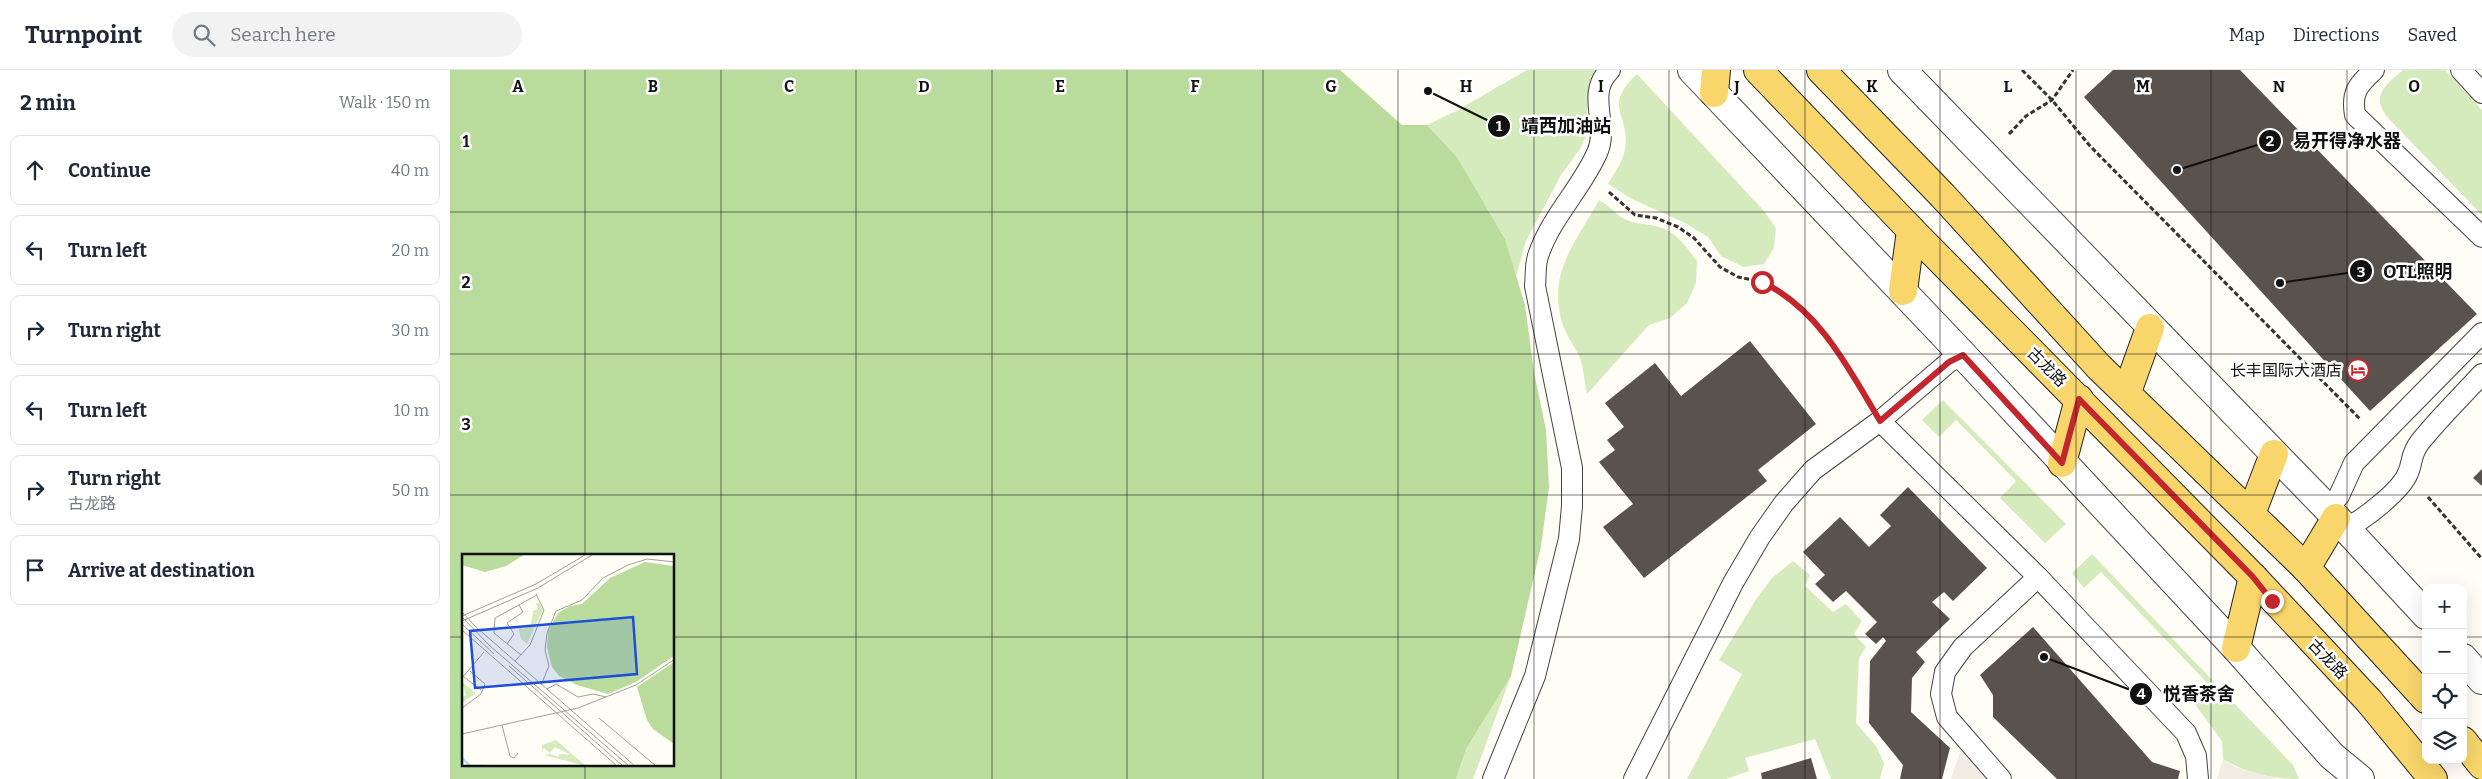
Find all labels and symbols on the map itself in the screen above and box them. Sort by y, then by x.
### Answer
text: A [512,77,524,96]
text: B [648,77,658,96]
text: C [784,77,794,96]
text: D [918,77,930,96]
text: E [1055,77,1065,96]
text: F [1191,77,1200,96]
text: G [1325,77,1337,96]
text: H [1460,77,1473,96]
text: I [1598,77,1604,96]
text: J [1733,77,1740,96]
text: K [1866,77,1878,96]
text: L [2004,77,2013,96]
text: M [2136,77,2150,96]
text: N [2273,77,2285,96]
text: O [2408,77,2420,96]
callout: 靖西加油站 [1486,110,1621,143]
text: 靖西加油站 [1521,115,1611,137]
text: 1 [1496,117,1503,135]
callout: 易开得净水器 [2258,125,2411,158]
text: 易开得净水器 [2293,130,2401,152]
text: 1 [463,132,470,151]
text: 2 [2266,132,2274,150]
callout: OTL照明 [2348,255,2463,288]
text: OTL照明 [2383,261,2453,283]
text: 3 [2357,263,2365,281]
route start [1751,271,1774,294]
text: 2 [461,273,471,292]
street label: 古龙路 [2023,343,2071,391]
hotel icon: 长丰国际大酒店 [2346,358,2370,382]
place label: 长丰国际大酒店 [2230,361,2342,380]
text: 3 [461,415,471,434]
inset map [462,554,675,766]
route end [2261,590,2284,613]
street label: 古龙路 [2304,635,2352,683]
callout: 悦香茶舍 [2128,677,2245,710]
text: 悦香茶舍 [2163,683,2235,705]
text: 4 [2136,685,2146,703]

